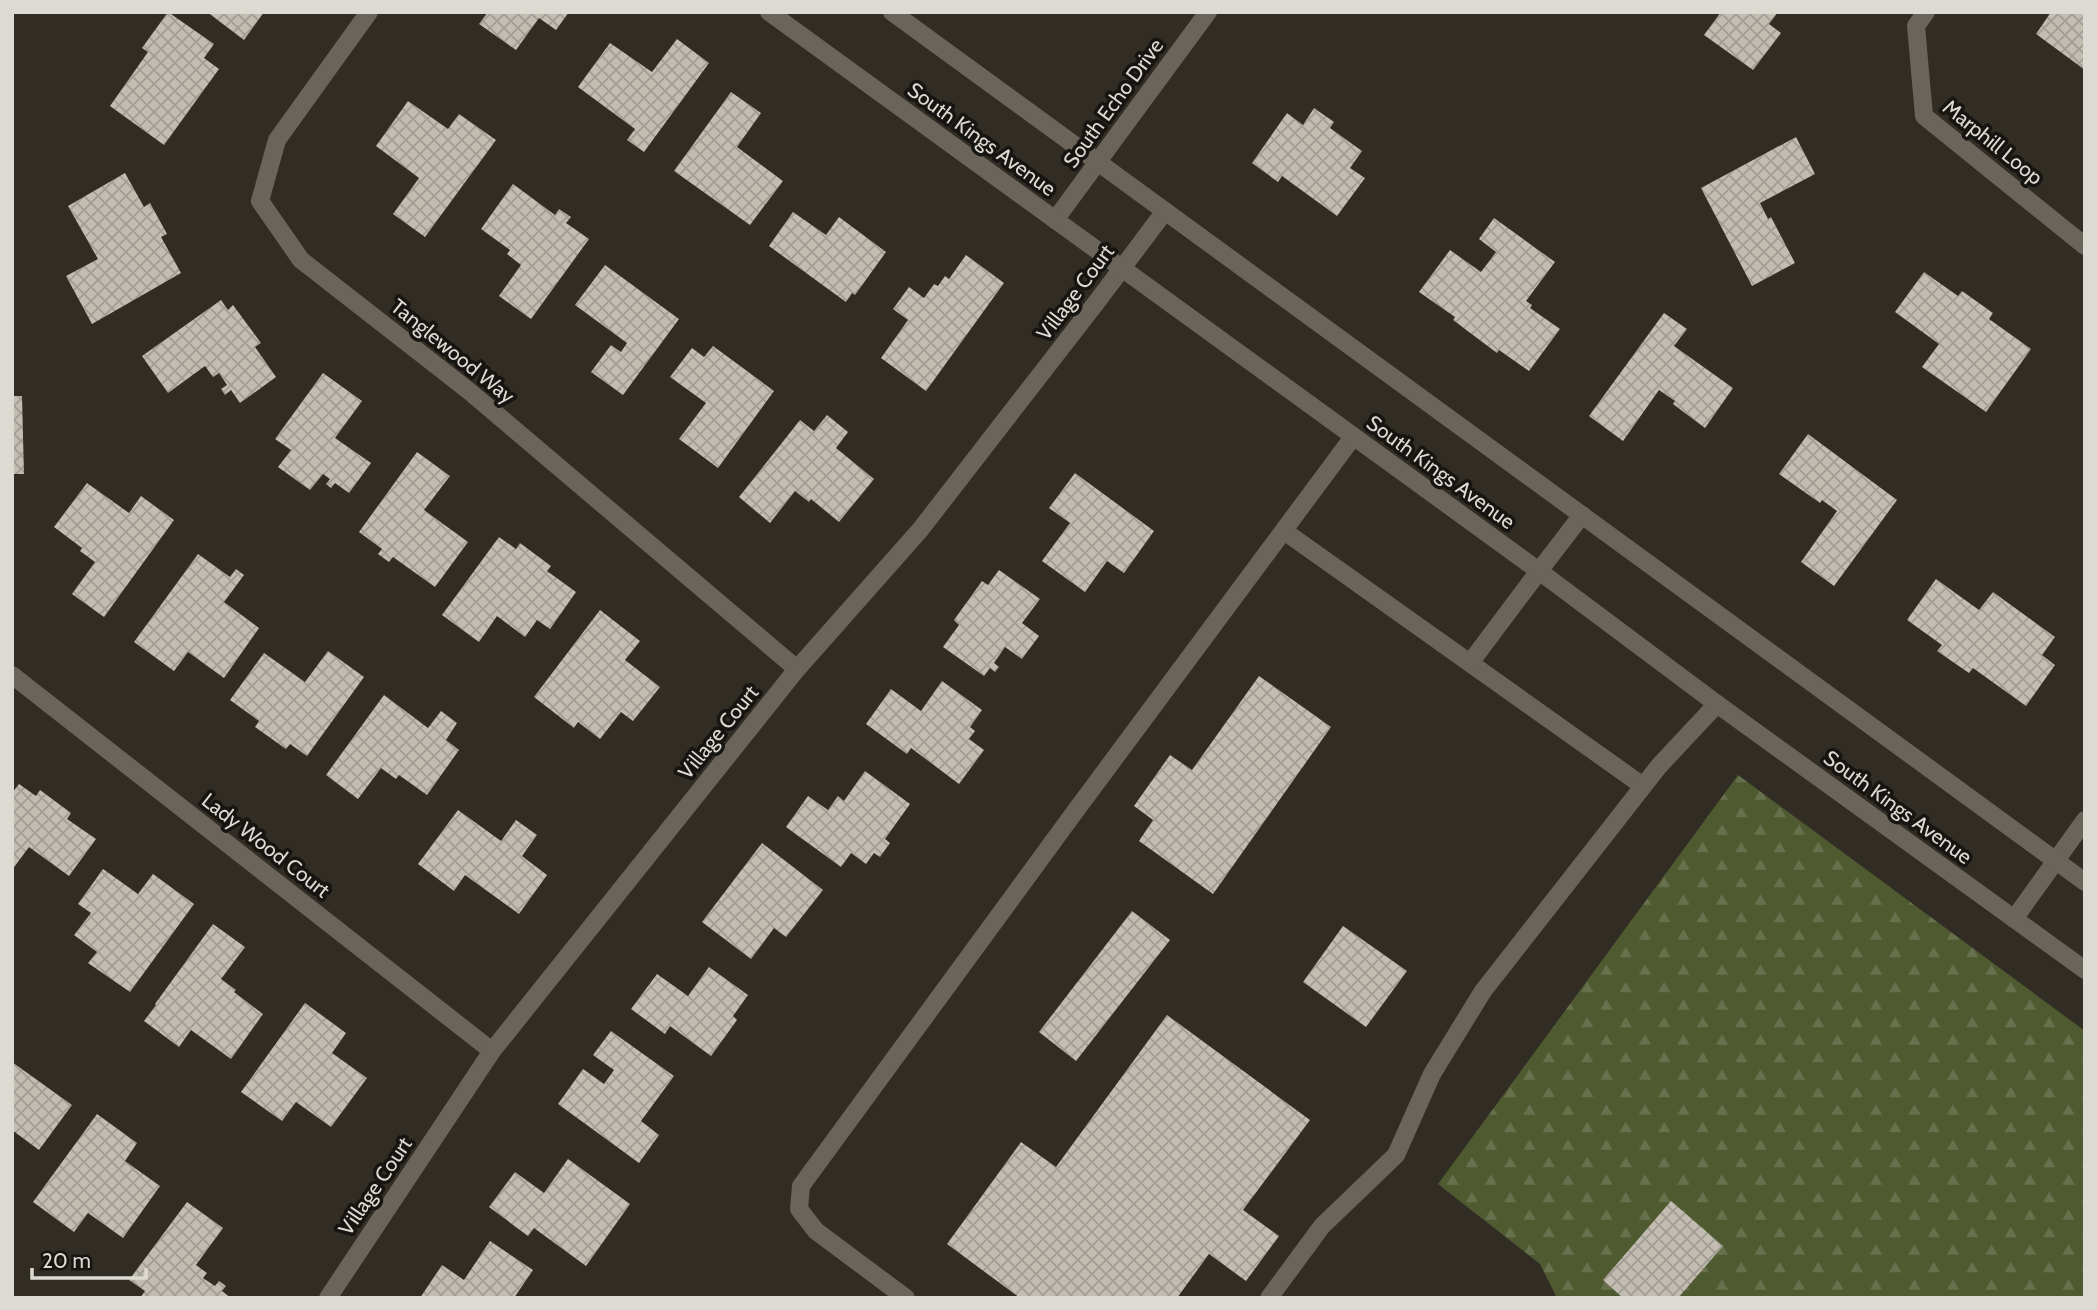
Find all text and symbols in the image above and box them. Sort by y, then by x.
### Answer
street label: South Echo Drive [1058,33,1168,172]
street label: South Kings Avenue [903,77,1061,201]
street label: Marphill Loop [1938,94,2048,190]
street label: Village Court [1031,239,1119,345]
street label: Tanglewood Way [386,294,520,409]
street label: South Kings Avenue [1362,410,1520,534]
street label: Village Court [673,680,763,784]
street label: South Kings Avenue [1819,745,1977,869]
street label: Lady Wood Court [197,787,335,903]
street label: Village Court [333,1132,417,1240]
scale bar [32,1236,145,1280]
text: 20 m [42,1248,91,1273]

